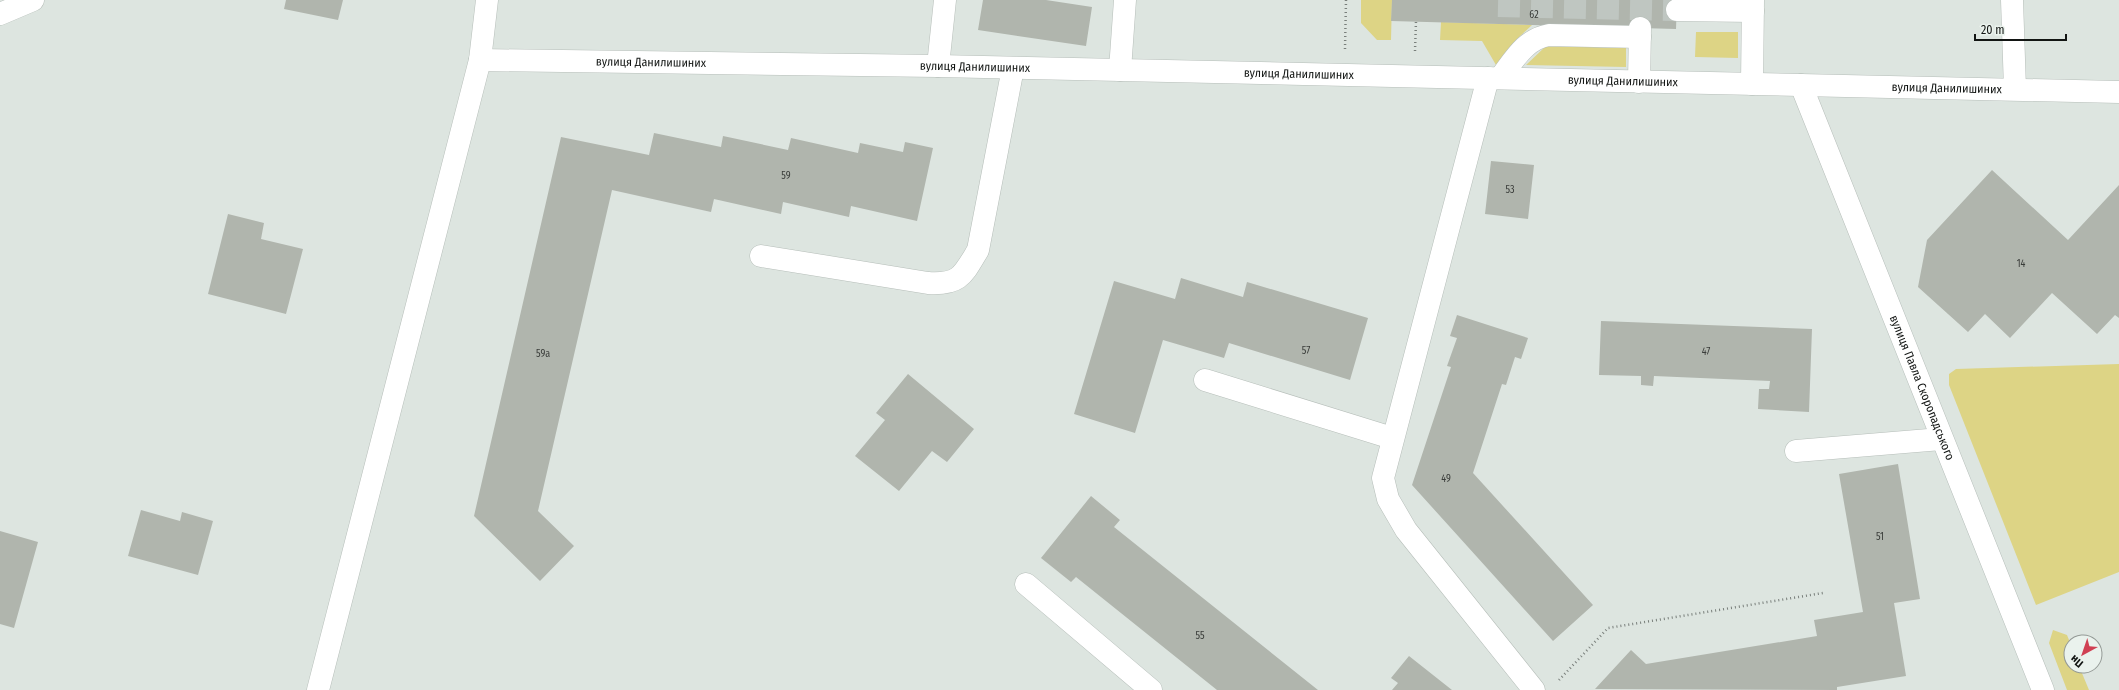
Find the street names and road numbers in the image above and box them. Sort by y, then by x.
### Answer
street label: вулиця Данилишиних [596,55,707,70]
street label: вулиця Данилишиних [920,59,1031,75]
street label: вулиця Данилишиних [1244,66,1355,82]
street label: вулиця Данилишиних [1568,73,1679,89]
street label: вулиця Данилишиних [1892,80,2003,96]
street label: вулиця Павла Скоропадського [1887,313,1957,462]

